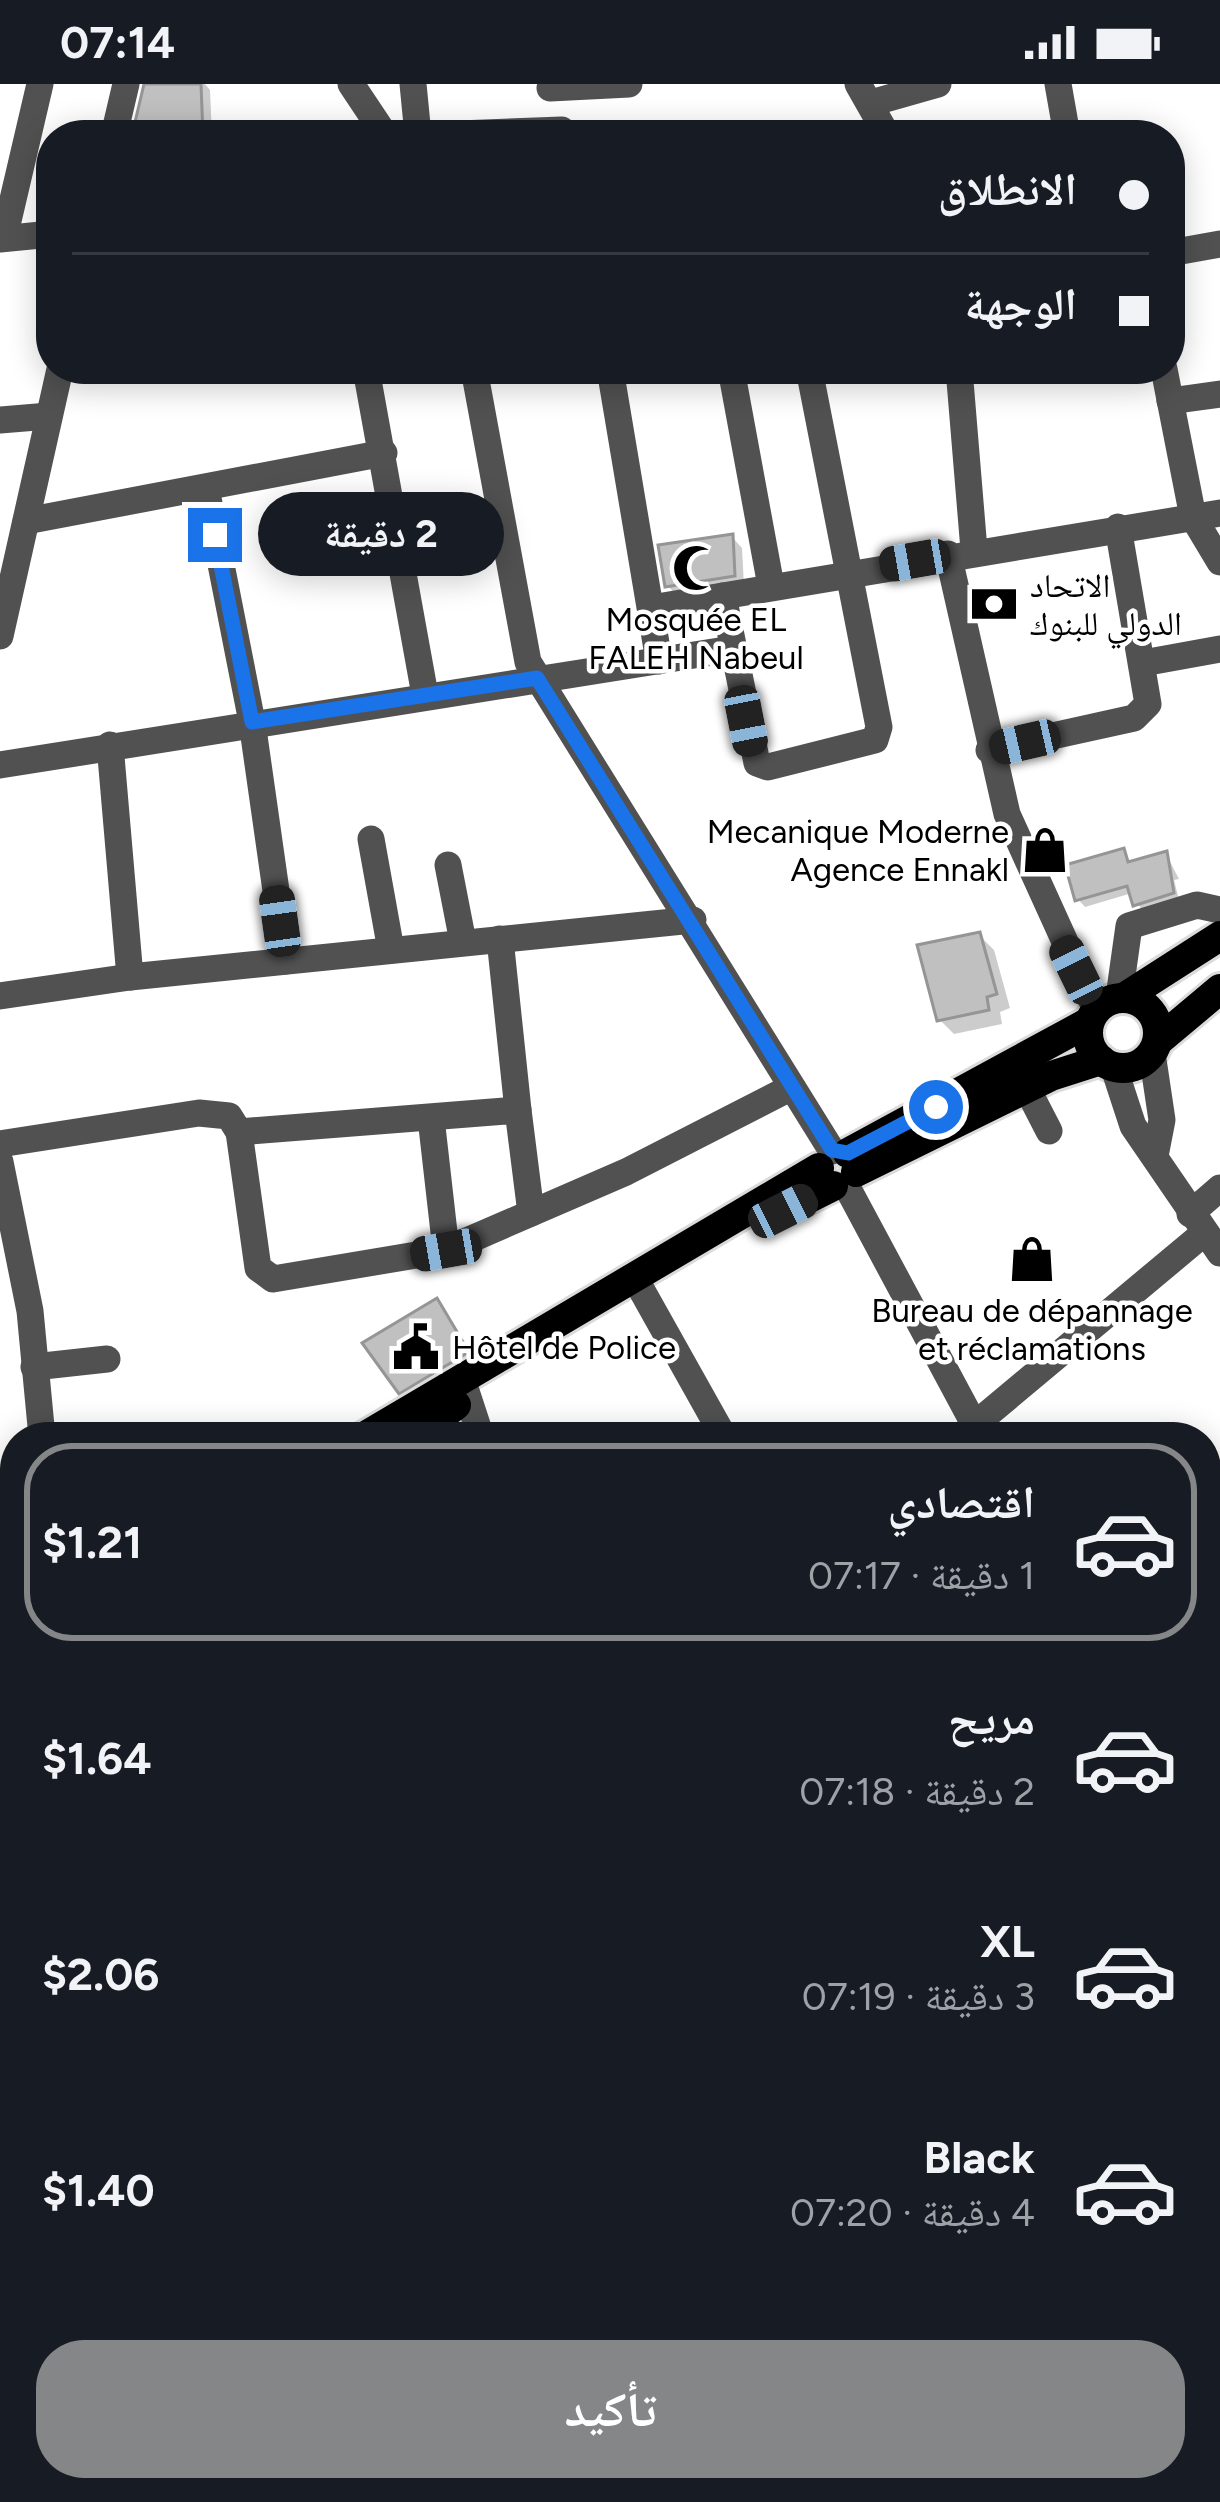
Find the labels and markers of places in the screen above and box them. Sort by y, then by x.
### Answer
mosque icon: Mosquée EL FALEH Nabeul [671,543,721,593]
place label: الاتحاد الدولي للبنوك [1030,566,1182,649]
bank icon: الاتحاد الدولي للبنوك [969,579,1019,629]
place label: Mosquée EL FALEH Nabeul [588,600,804,677]
place label: Mecanique Moderne Agence Ennakl [707,812,1009,889]
shop icon: Mecanique Moderne Agence Ennakl [1020,825,1070,875]
shop icon: Bureau de dépannage et réclamations [1007,1234,1057,1284]
place label: Bureau de dépannage et réclamations [871,1291,1193,1368]
public building icon: Hôtel de Police [391,1322,441,1372]
place label: Hôtel de Police [452,1328,676,1367]

